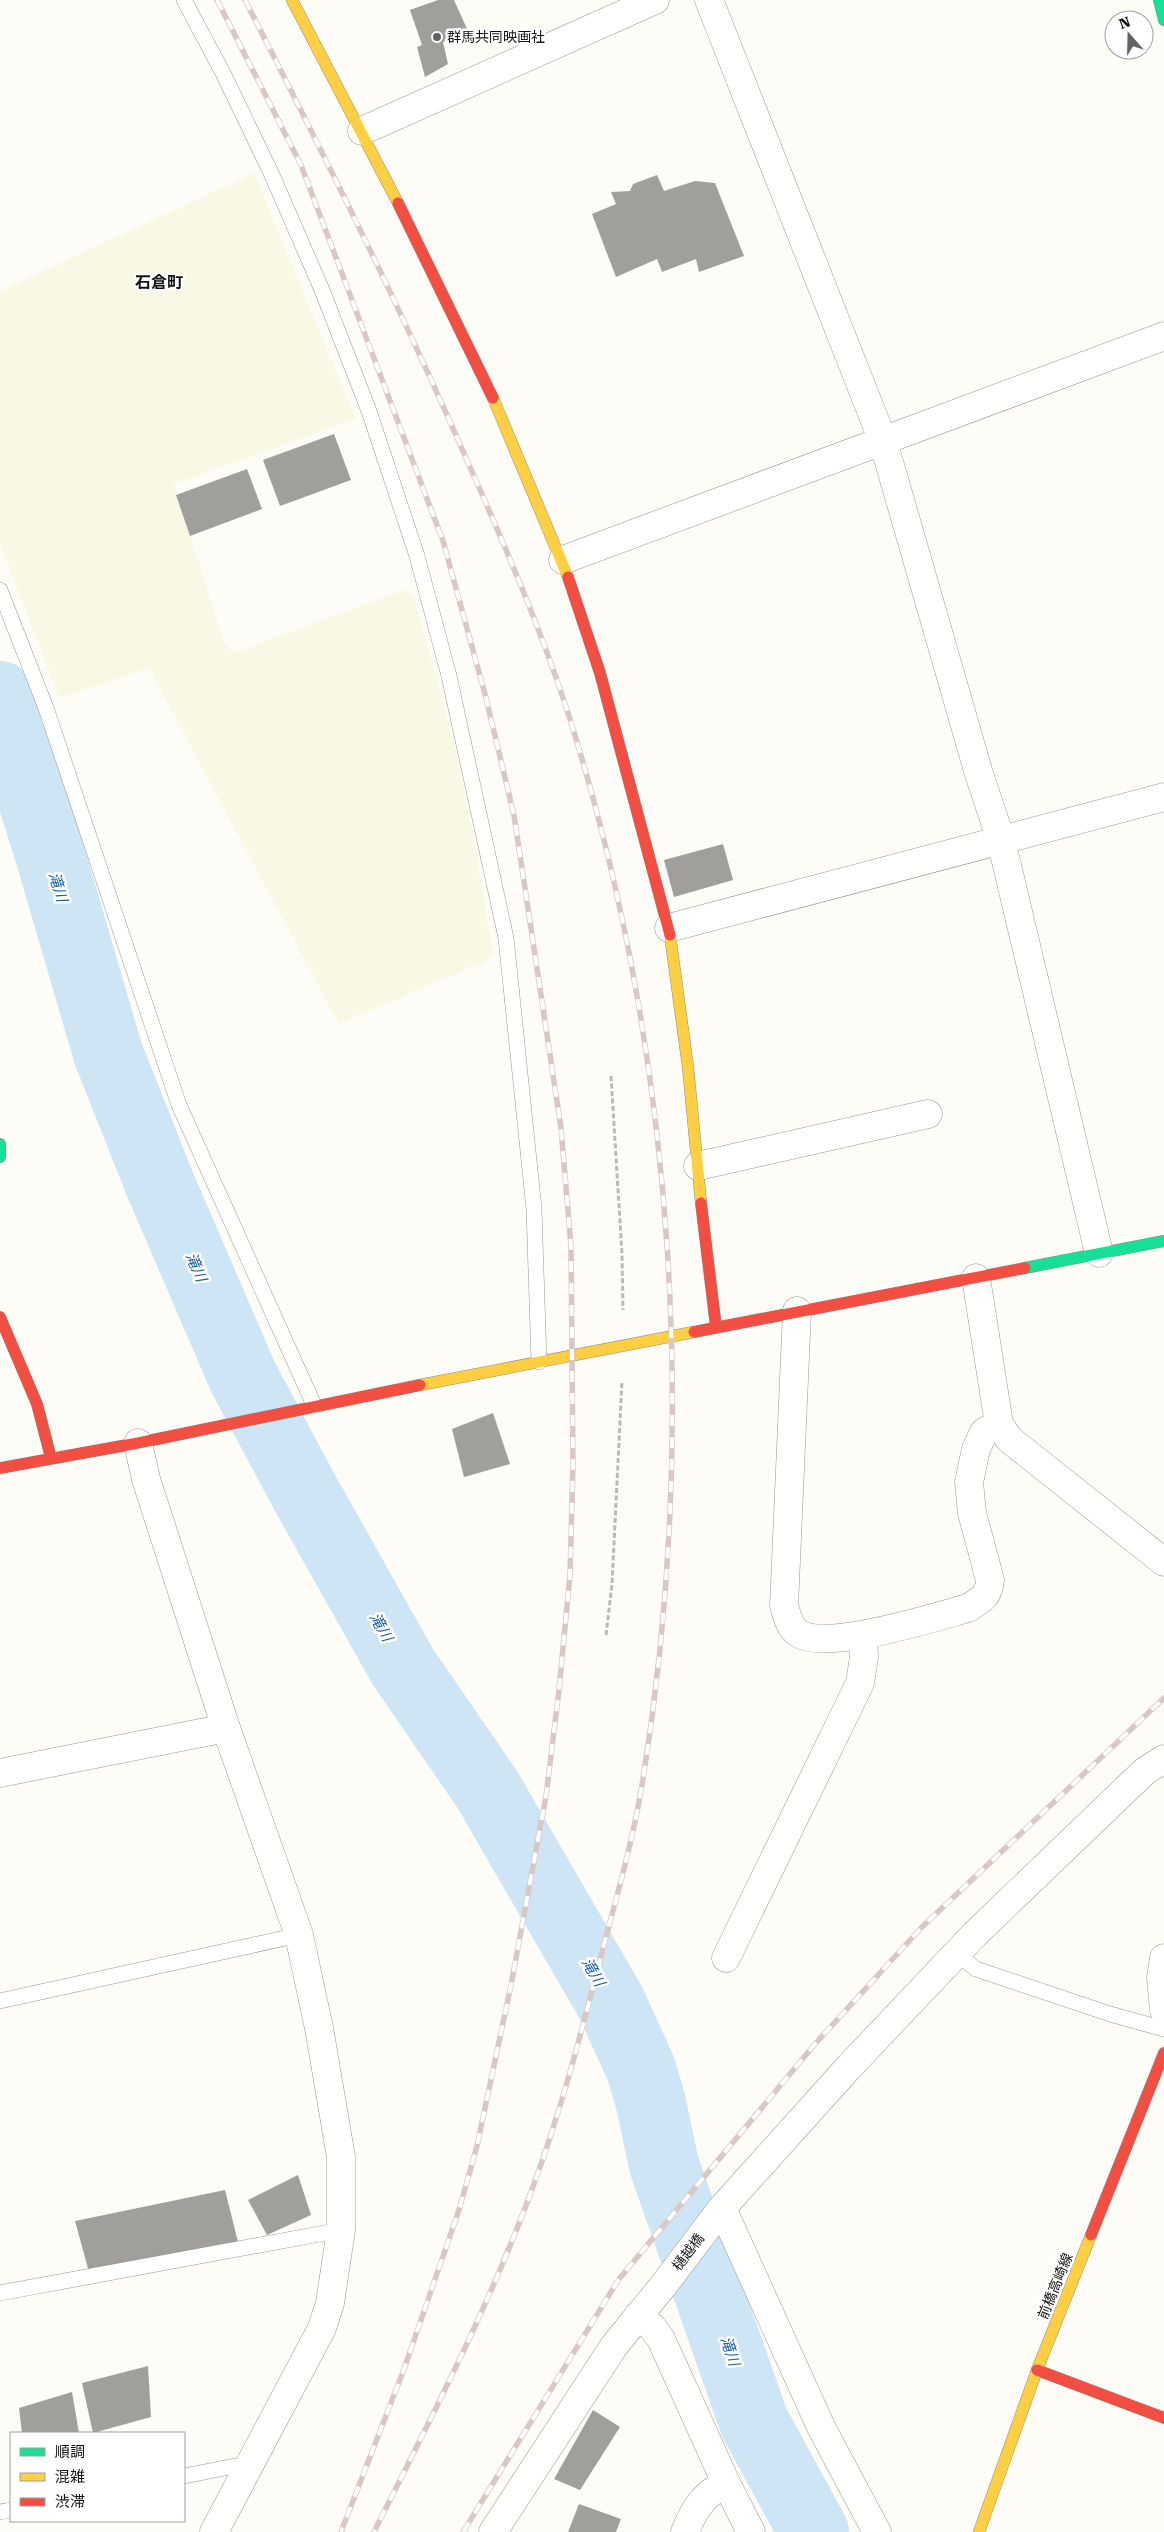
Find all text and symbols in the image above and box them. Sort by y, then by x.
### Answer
north arrow [1104,10,1154,60]
text: N [1117,13,1133,32]
place label: 群馬共同映画社 [447,29,545,45]
marker: 群馬共同映画社 [431,31,443,43]
district label: 石倉町 [135,273,183,292]
water label: 滝川 [45,870,72,906]
water label: 滝川 [182,1250,211,1286]
water label: 滝川 [366,1610,397,1646]
water label: 滝川 [578,1955,609,1991]
street label: 樋越橋 [669,2230,707,2274]
street label: 前橋高崎線 [1034,2251,1076,2321]
water label: 滝川 [717,2334,744,2370]
legend [10,2432,185,2522]
text: 順調 [55,2443,85,2461]
text: 混雑 [55,2468,85,2486]
text: 渋滞 [55,2493,85,2511]

